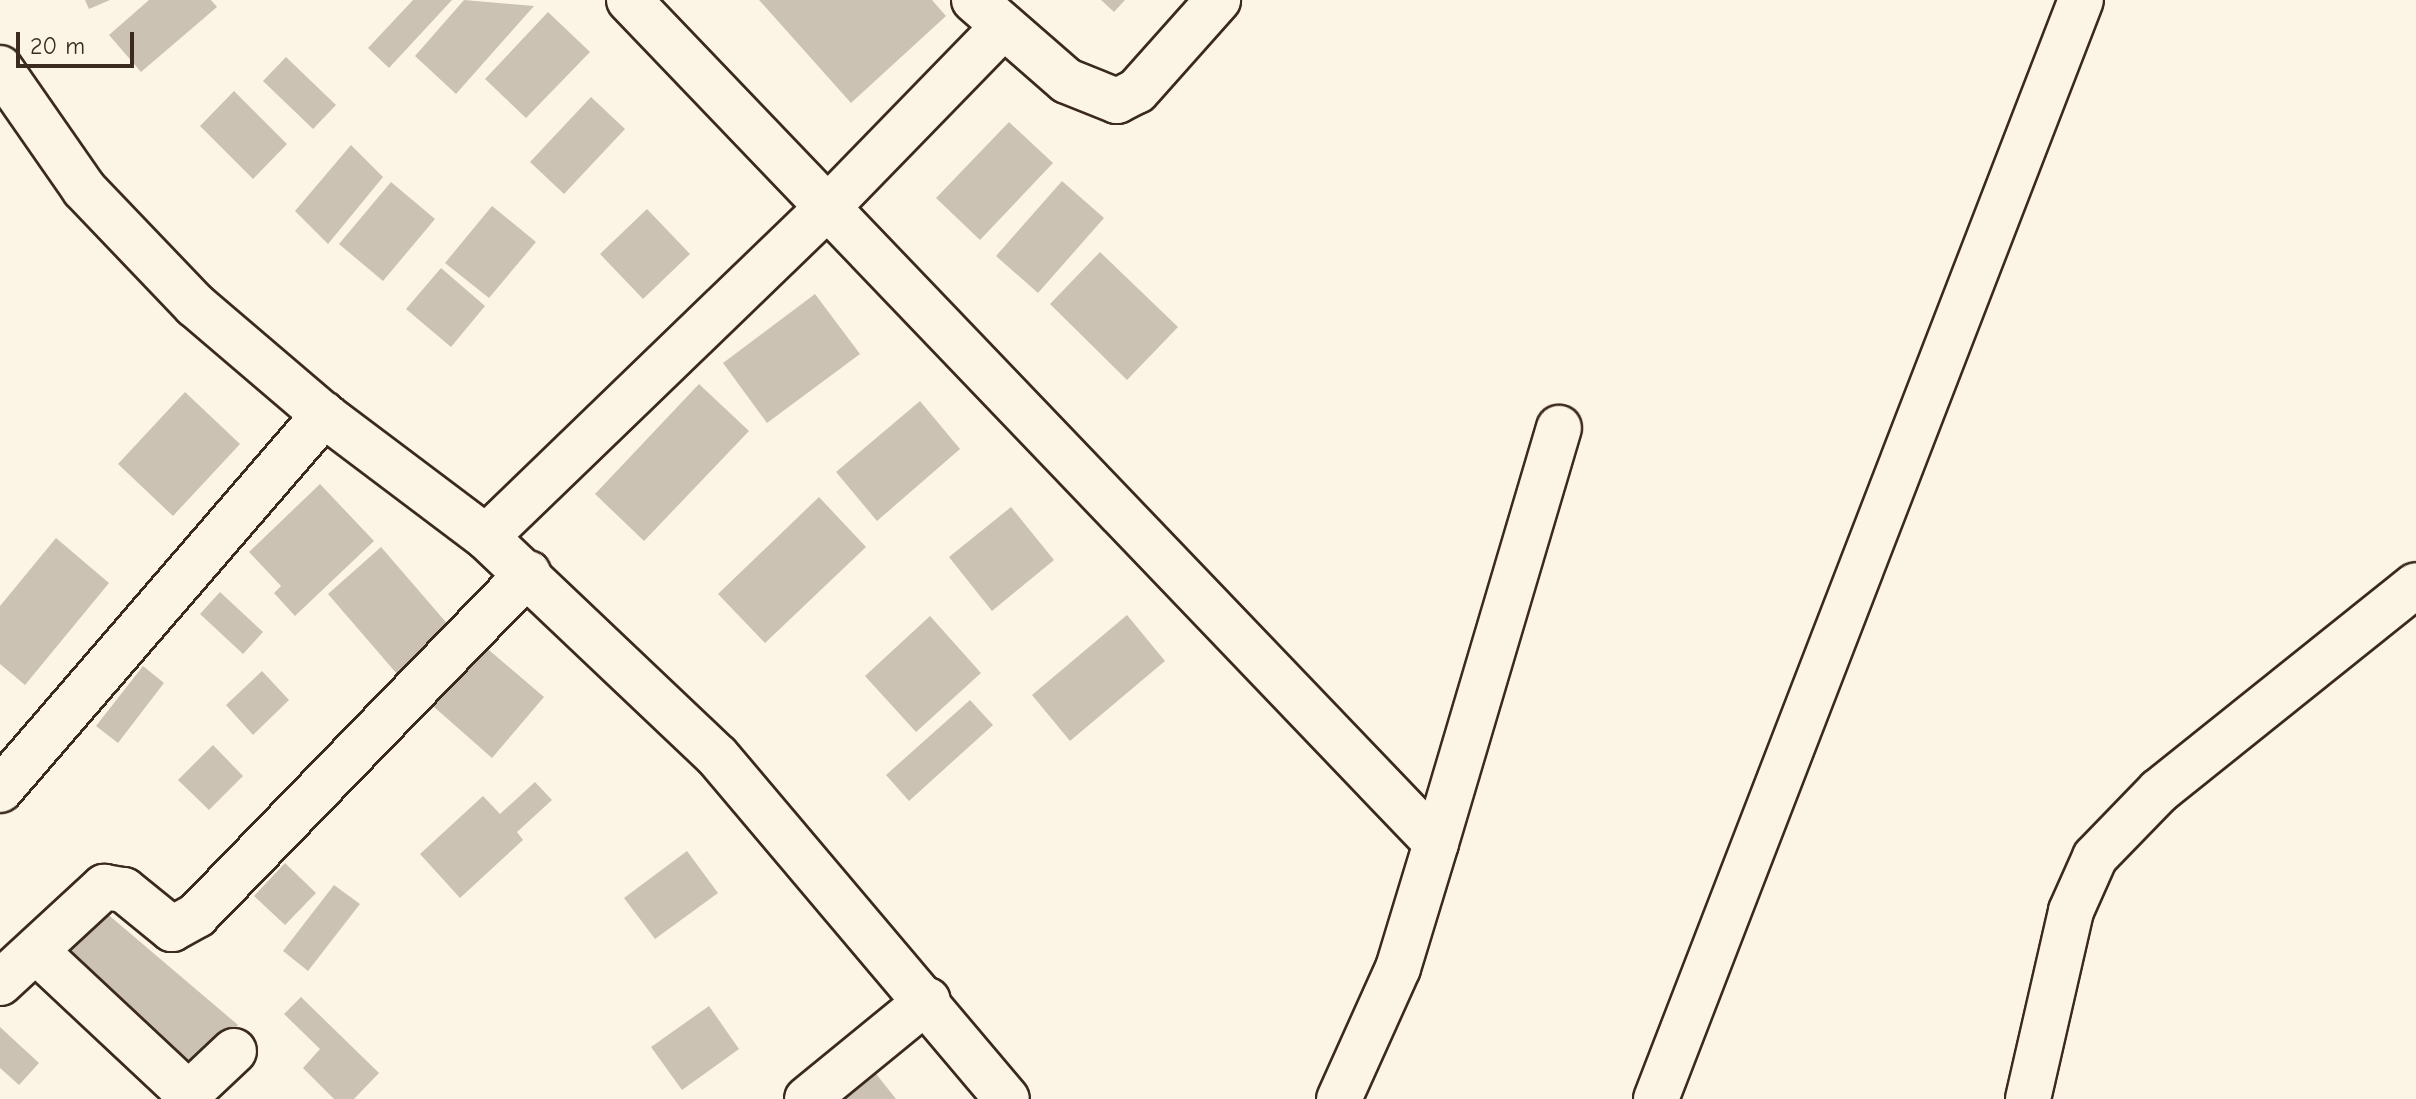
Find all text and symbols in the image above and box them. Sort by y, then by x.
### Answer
scale bar [20,16,138,66]
text: 20 m [30,32,85,60]

